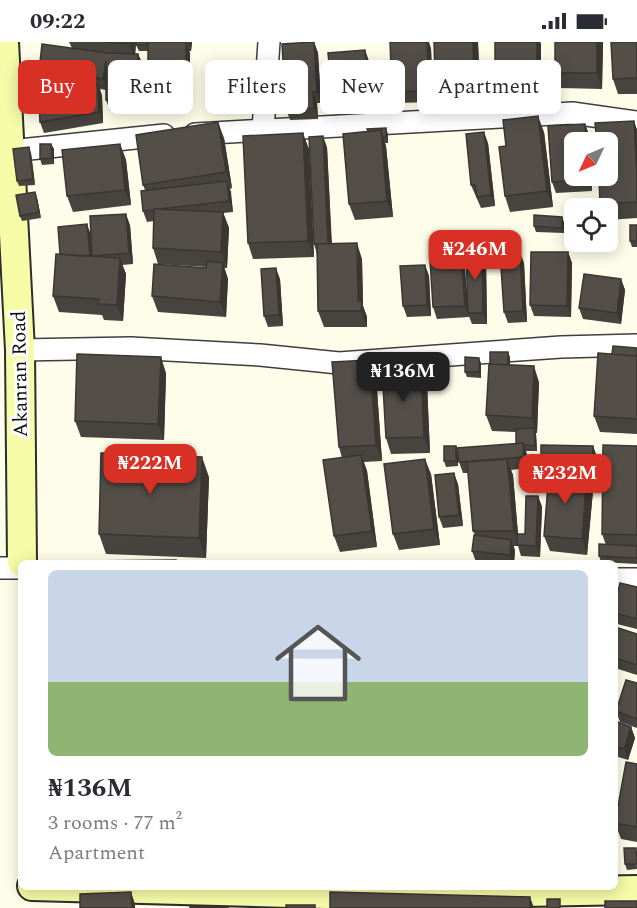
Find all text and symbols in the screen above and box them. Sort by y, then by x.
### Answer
text: 09:22 [30,5,85,38]
chip: Buy [18,60,96,114]
chip: Rent [108,60,193,114]
chip: Filters [205,60,308,114]
chip: New [320,60,405,114]
chip: Apartment [417,60,561,114]
north arrow [564,132,618,186]
map controls [564,132,618,252]
button: locate [564,198,618,252]
pin: ₦246M [433,230,517,281]
text: ₦246M [443,234,507,264]
street label: Akanran Road [4,310,36,438]
pin: ₦136M [361,352,445,403]
text: ₦136M [371,356,435,386]
pin: ₦222M [108,444,192,495]
text: ₦222M [118,448,182,478]
pin: ₦232M [523,454,607,505]
text: ₦232M [533,458,597,488]
icon: home [264,609,372,717]
text: ₦136M [48,768,132,808]
text: 3 rooms · 77 m² [48,808,182,838]
text: Apartment [48,838,145,868]

